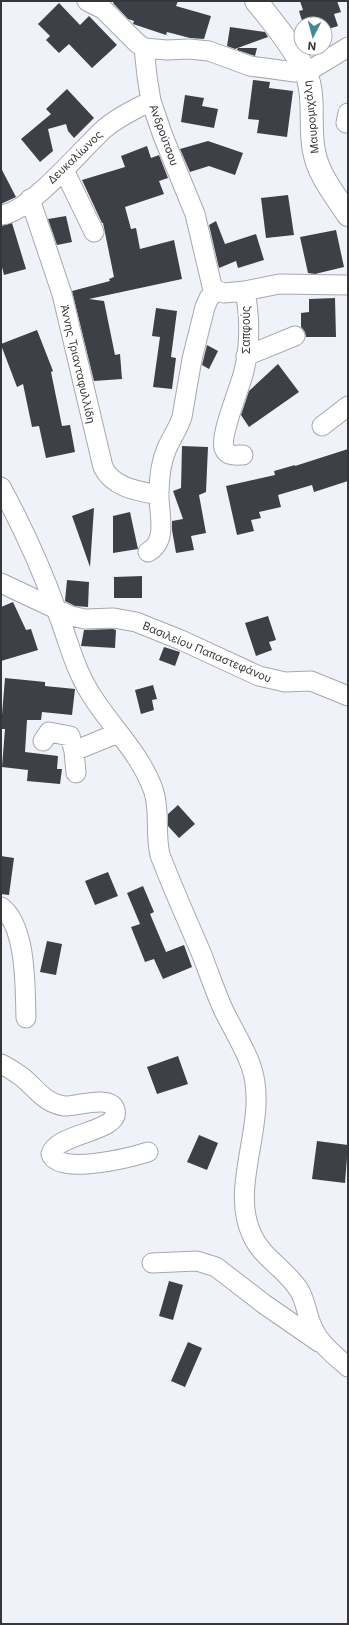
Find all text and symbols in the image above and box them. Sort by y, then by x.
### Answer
north arrow [293,16,333,56]
text: N [307,39,317,53]
street label: Μαυρομιχάλη [300,80,322,154]
street label: Ανδρούτσου [146,102,182,168]
street label: Δευκαλίωνος [45,127,105,187]
street label: Άννης Τριανταφυλλίδη [58,303,98,425]
street label: Σαπφούς [239,306,253,354]
street label: Βασιλείου Παπαστεφάνου [140,618,274,686]

